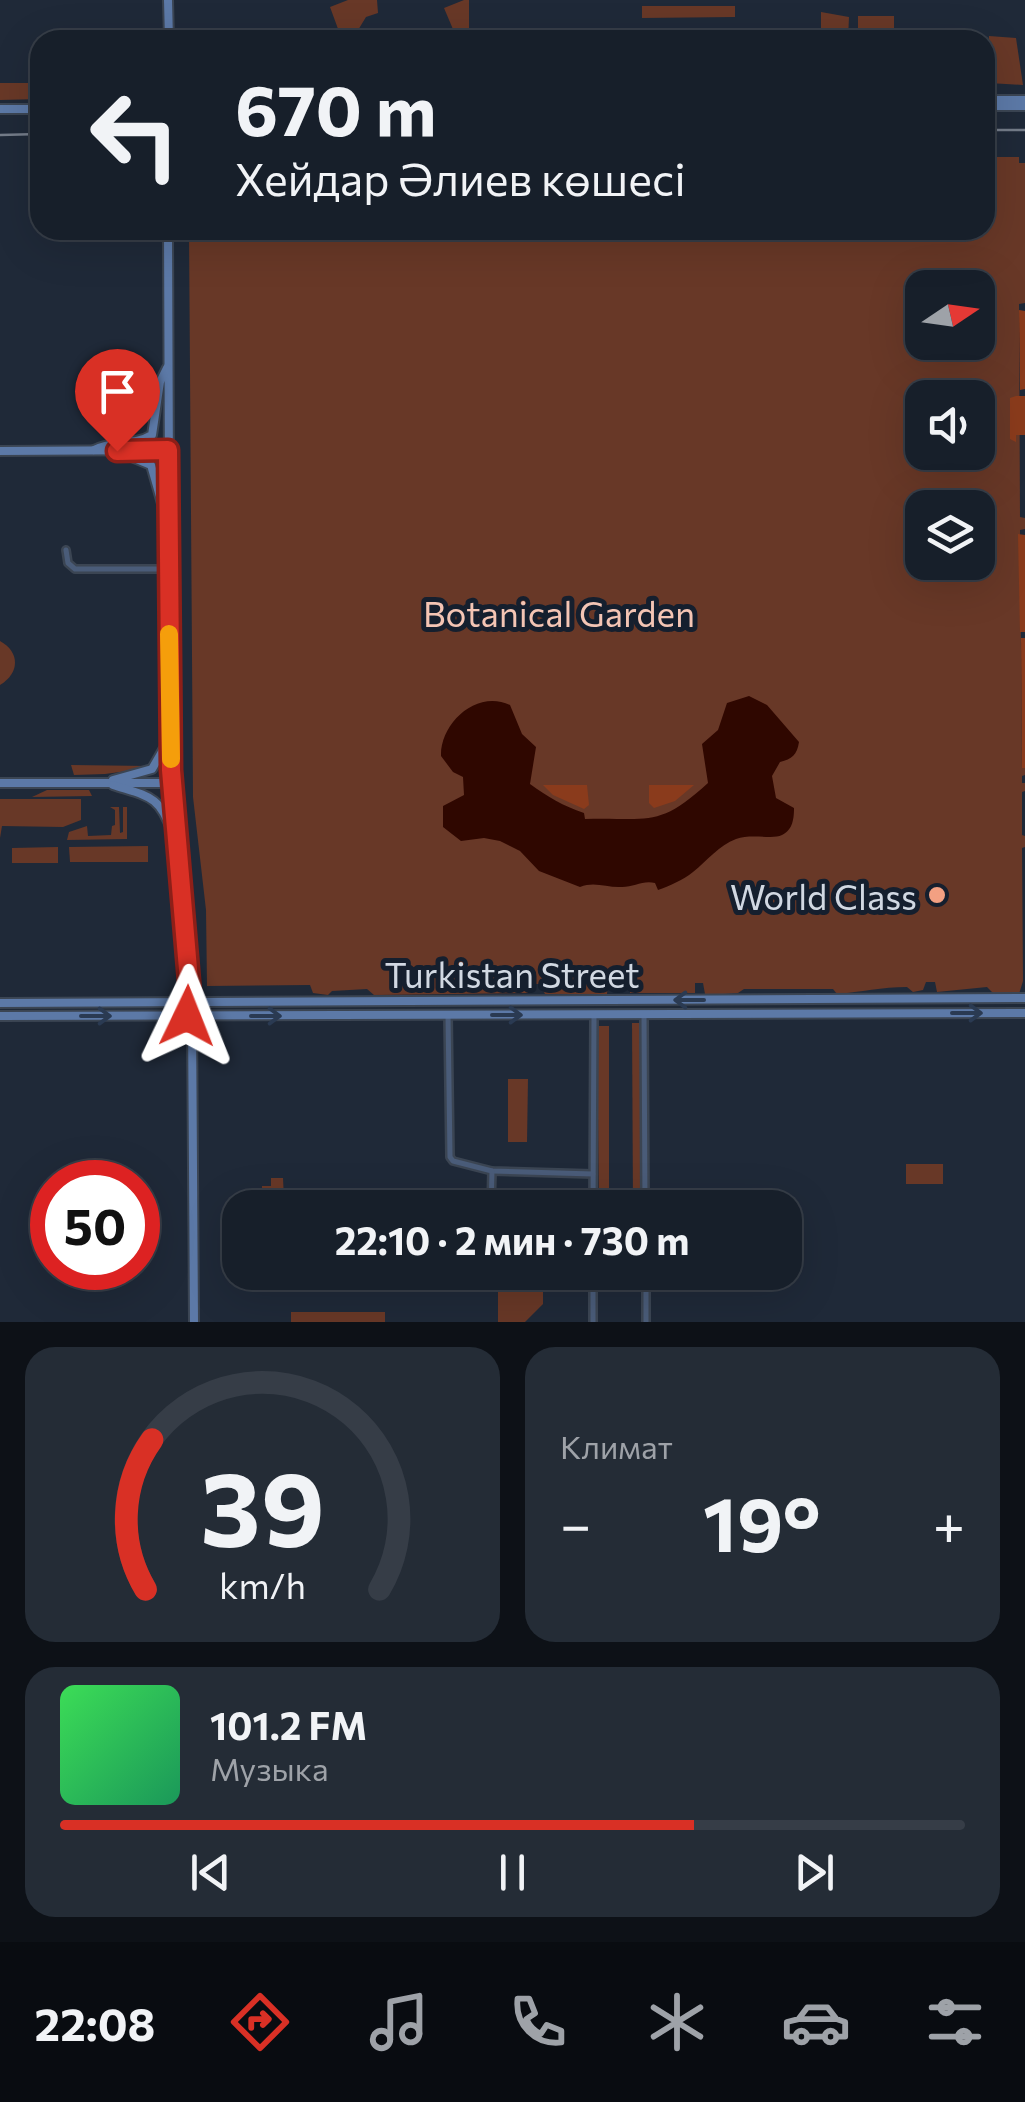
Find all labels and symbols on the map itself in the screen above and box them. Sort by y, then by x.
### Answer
north arrow [905,270,995,360]
pin [75,349,160,452]
park label: Botanical Garden [423,591,695,634]
place label: World Class [730,874,917,917]
marker: World Class [926,884,948,906]
street label: Turkistan Street [384,952,640,995]
position arrow [135,964,239,1068]
one-way arrow [673,990,706,1010]
one-way arrow [950,1004,983,1022]
one-way arrow [80,1006,112,1026]
one-way arrow [248,1006,281,1026]
one-way arrow [490,1006,523,1024]
speed limit sign: 50 [30,1160,160,1290]

